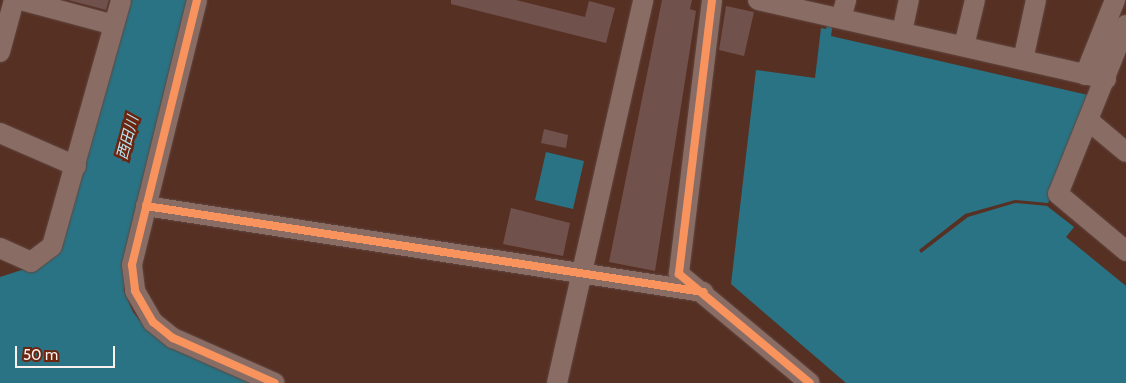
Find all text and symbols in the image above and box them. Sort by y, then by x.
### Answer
water label: 西田川 [113,114,143,162]
scale bar [18,336,118,368]
text: 50 m [23,346,58,364]

